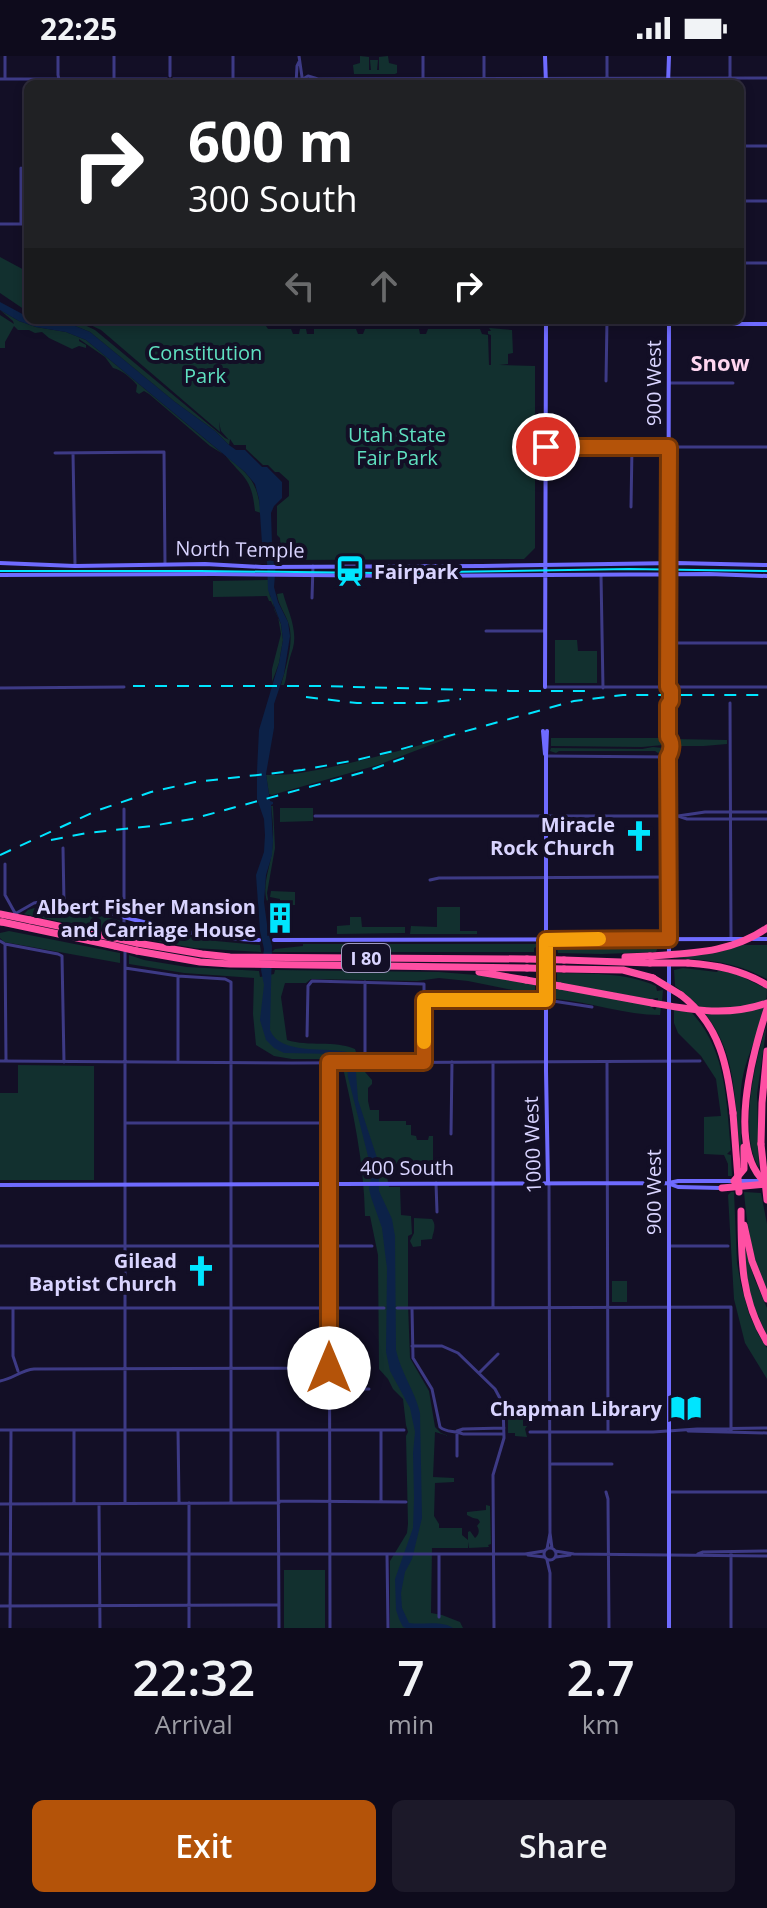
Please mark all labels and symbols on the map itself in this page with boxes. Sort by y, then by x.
park label: Constitution Park [148,339,262,389]
street label: 900 West [640,340,667,426]
district label: Snow [690,347,750,377]
pin [512,413,580,481]
park label: Utah State Fair Park [348,421,446,471]
street label: North Temple [175,534,305,564]
station icon: Fairpark [333,554,367,588]
place label: Fairpark [374,558,459,585]
place label: Miracle Rock Church [490,811,615,861]
church icon: Miracle Rock Church [622,819,656,853]
place label: Albert Fisher Mansion and Carriage House [37,893,256,943]
building icon: Albert Fisher Mansion and Carriage House [263,901,297,935]
road number: I 80 [342,944,390,972]
street label: 1000 West [517,1096,547,1194]
street label: 900 West [640,1149,667,1235]
street label: 400 South [360,1154,454,1181]
place label: Gilead Baptist Church [29,1247,177,1297]
church icon: Gilead Baptist Church [184,1254,218,1288]
position arrow [287,1326,371,1410]
library icon: Chapman Library [669,1391,703,1425]
place label: Chapman Library [490,1395,663,1422]

